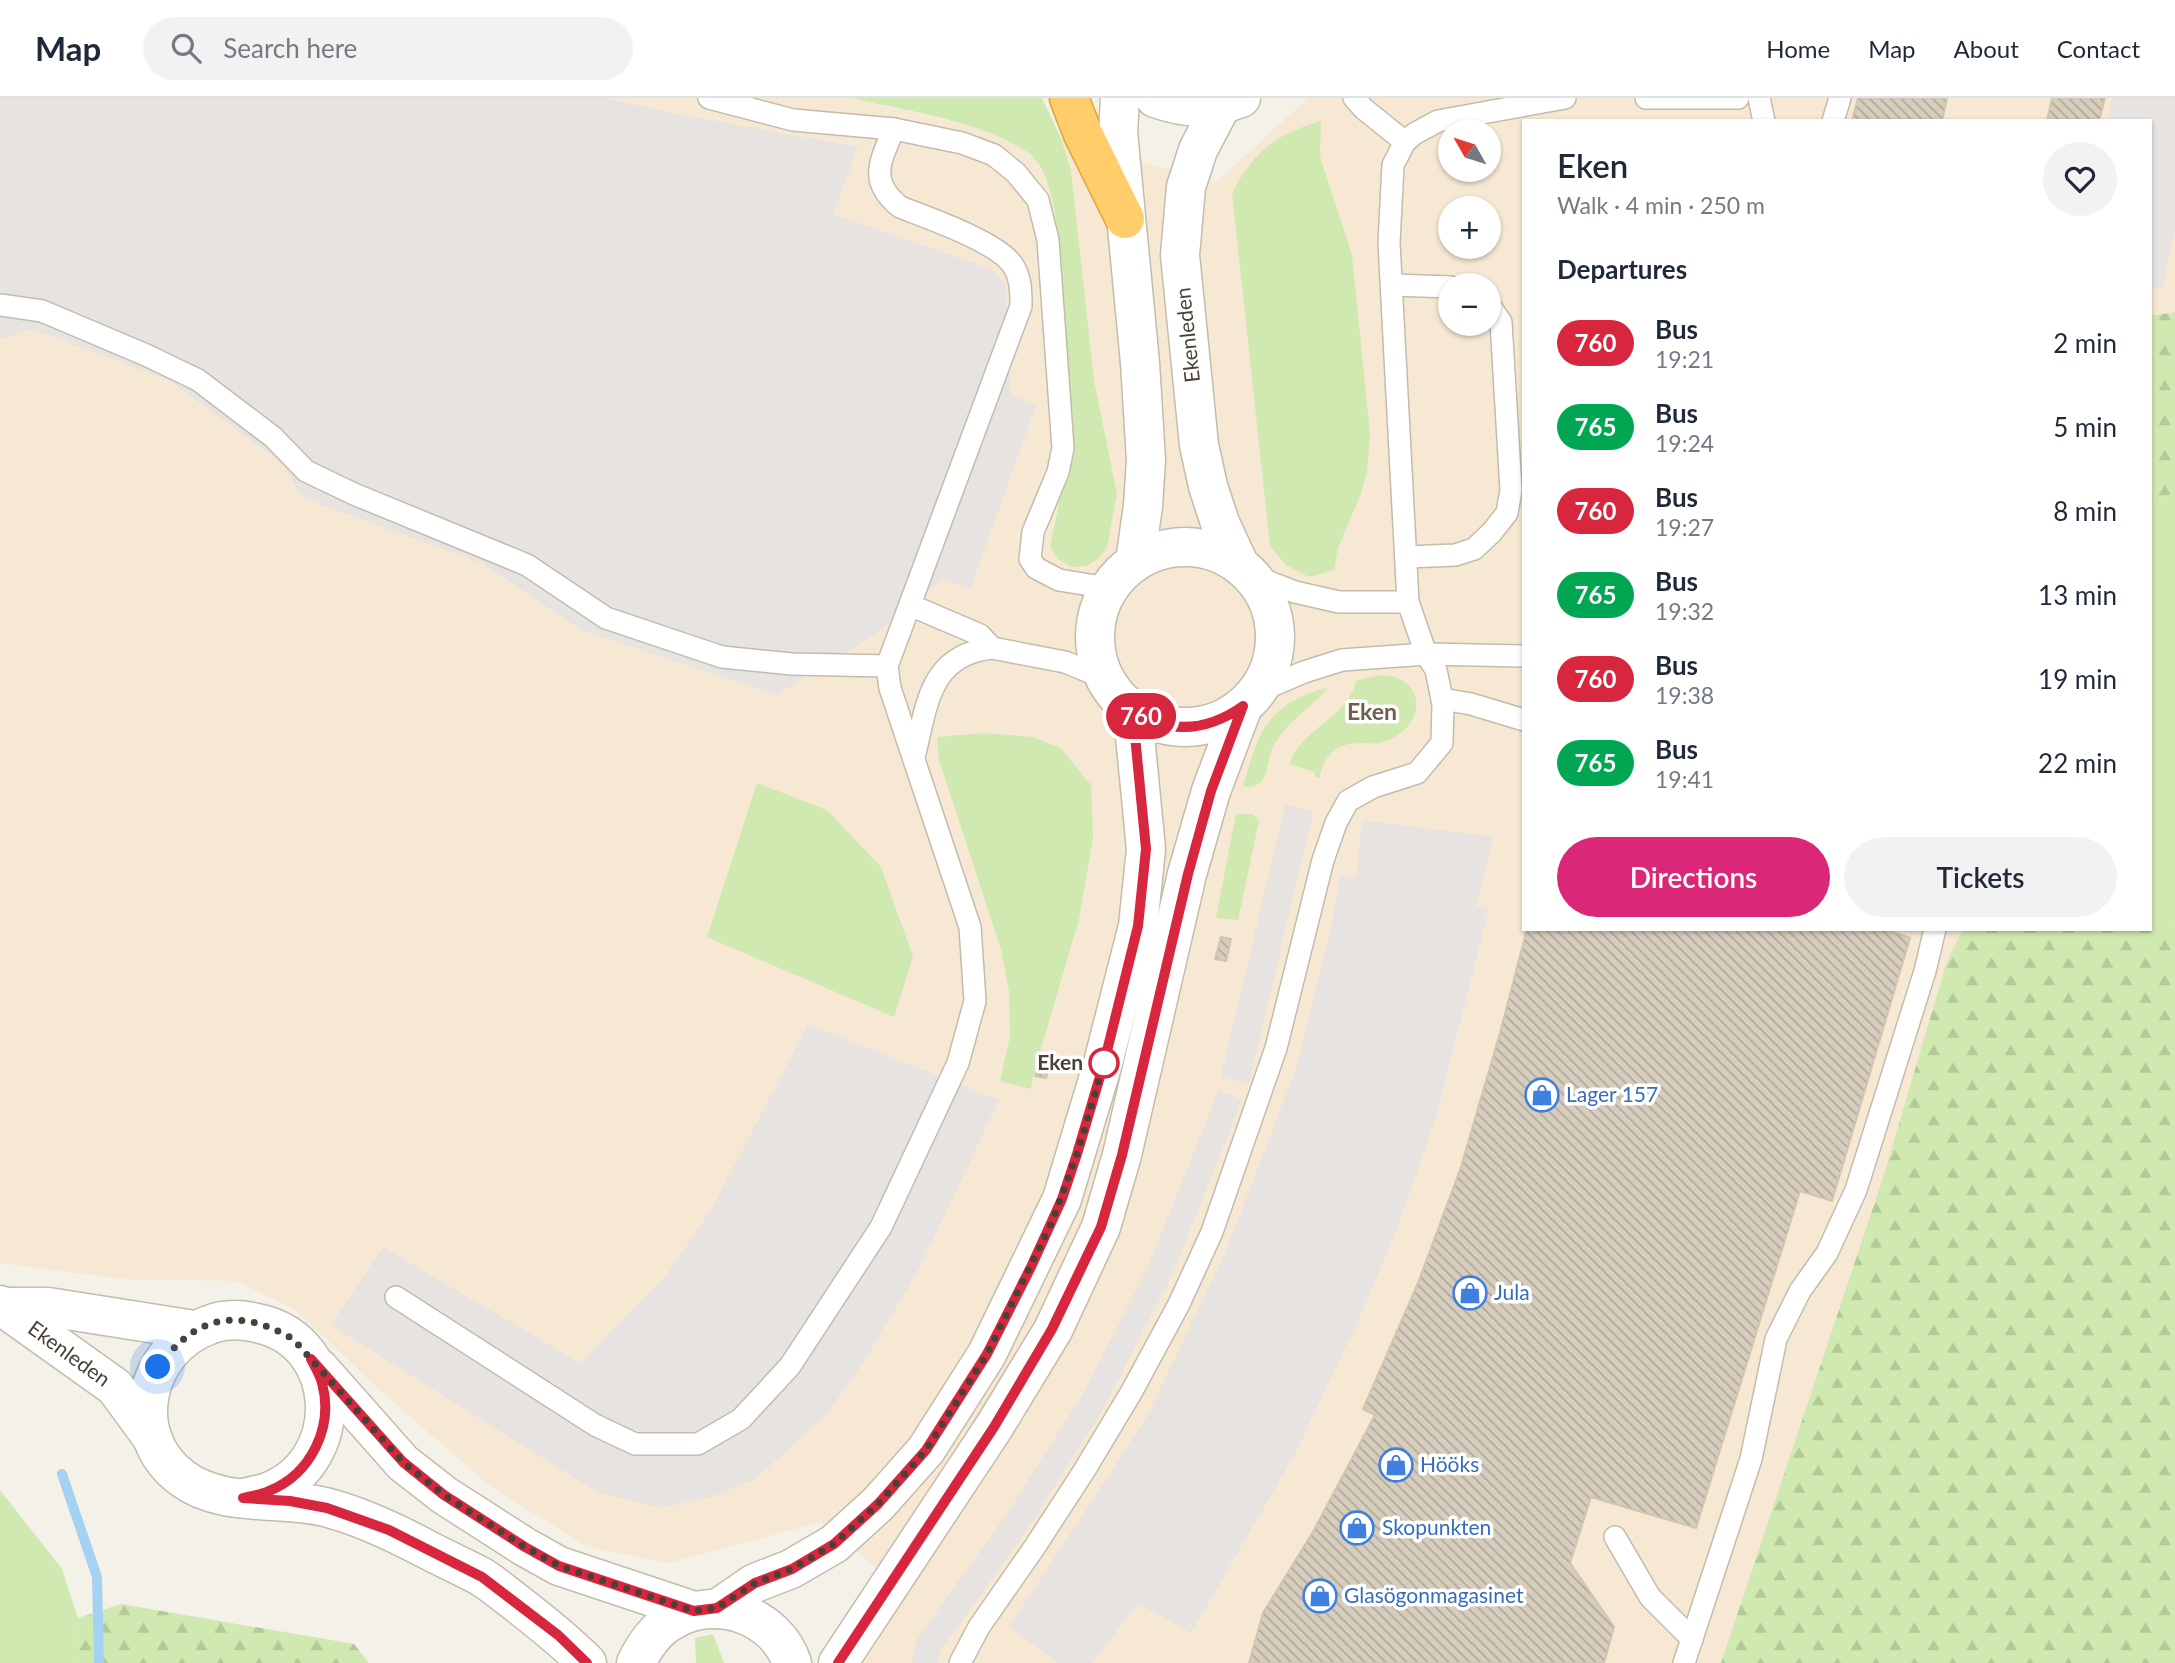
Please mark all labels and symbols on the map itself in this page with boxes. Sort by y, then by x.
north arrow [1438,119,1502,182]
street label: Ekenleden [1169,286,1204,384]
line badge: 760 [1101,693,1181,739]
district label: Eken [1347,697,1397,725]
marker: Eken [1089,1048,1119,1078]
place label: Eken [1037,1049,1083,1074]
shop icon: Lager 157 [1523,1076,1561,1114]
place label: Lager 157 [1566,1081,1658,1106]
shop icon: Jula [1451,1274,1489,1312]
place label: Jula [1494,1279,1530,1304]
street label: Ekenleden [24,1315,116,1391]
your location [140,1349,175,1384]
shop icon: Hööks [1377,1446,1415,1484]
place label: Hööks [1420,1451,1479,1476]
shop icon: Skopunkten [1338,1509,1376,1547]
place label: Skopunkten [1382,1514,1491,1539]
shop icon: Glasögonmagasinet [1301,1577,1339,1615]
place label: Glasögonmagasinet [1344,1582,1524,1607]

